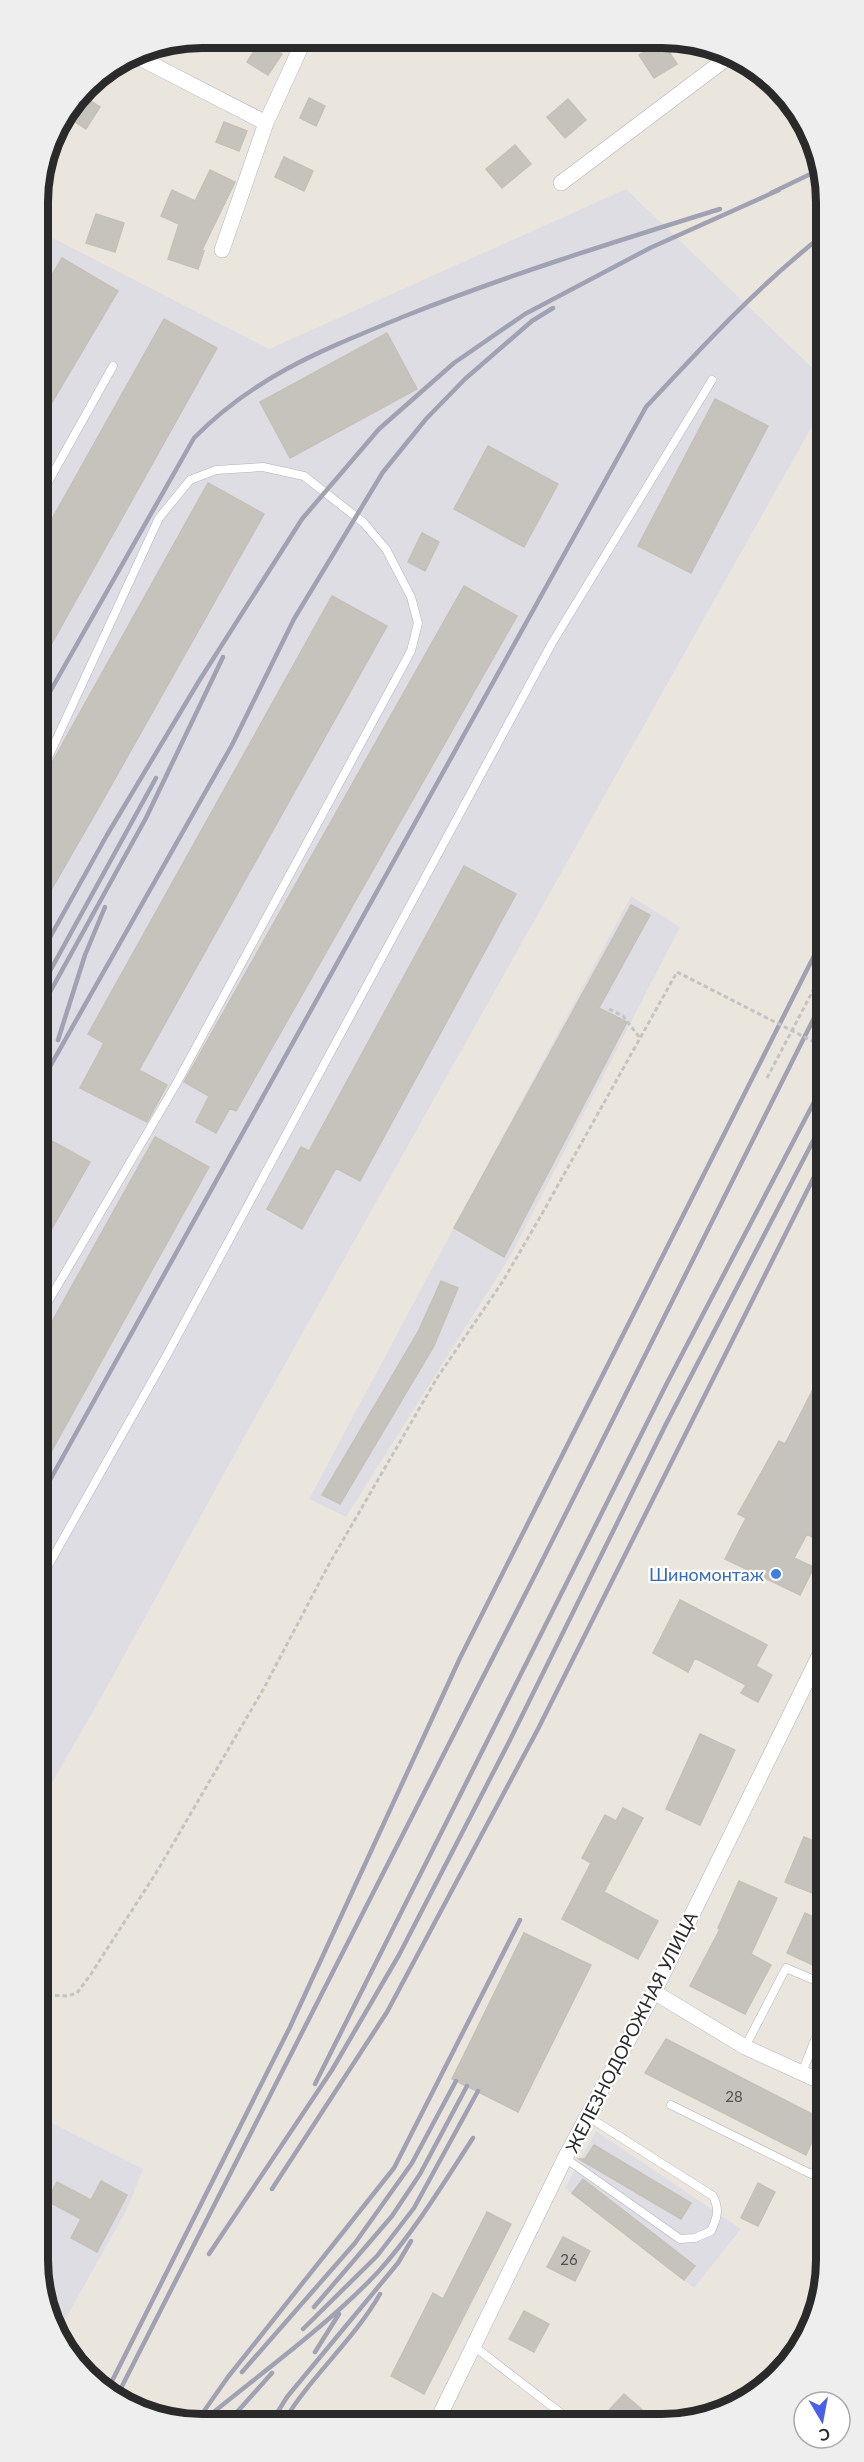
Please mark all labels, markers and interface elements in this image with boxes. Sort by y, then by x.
place label: Шиномонтаж [649,1563,764,1585]
marker: Шиномонтаж [769,1567,783,1581]
street label: ЖЕЛЕЗНОДОРОЖНАЯ УЛИЦА [560,1907,702,2156]
house number: 28 [725,2087,743,2105]
house number: 26 [560,2250,578,2268]
north arrow [792,2390,852,2450]
text: С [817,2425,832,2446]

